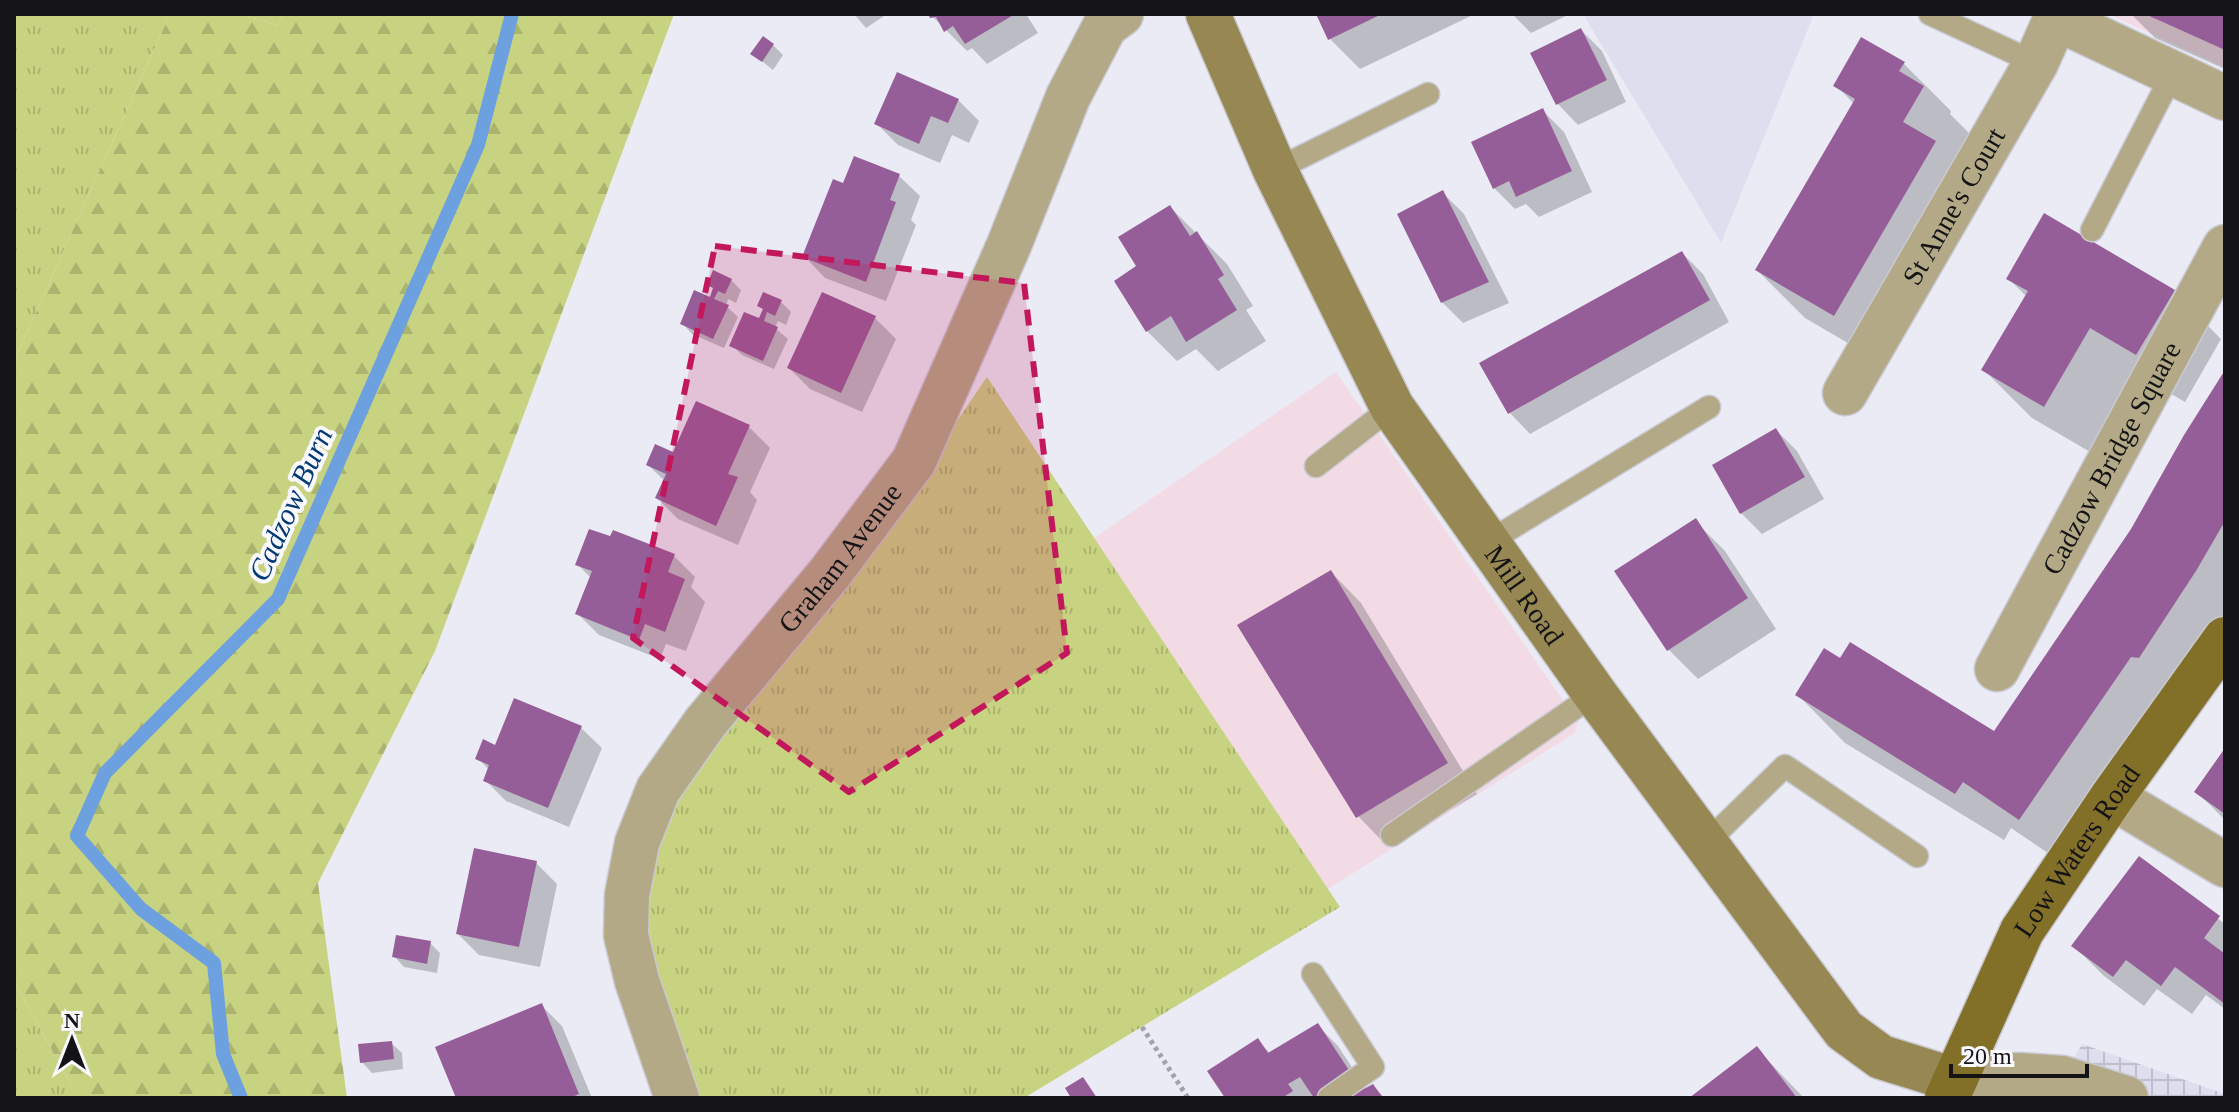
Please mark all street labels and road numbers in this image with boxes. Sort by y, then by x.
street label: St Anne's Court [1896,122,2011,290]
street label: Cadzow Bridge Square [2036,336,2186,580]
street label: Graham Avenue [772,477,907,639]
street label: Mill Road [1479,539,1570,650]
street label: Low Waters Road [2007,759,2146,943]

